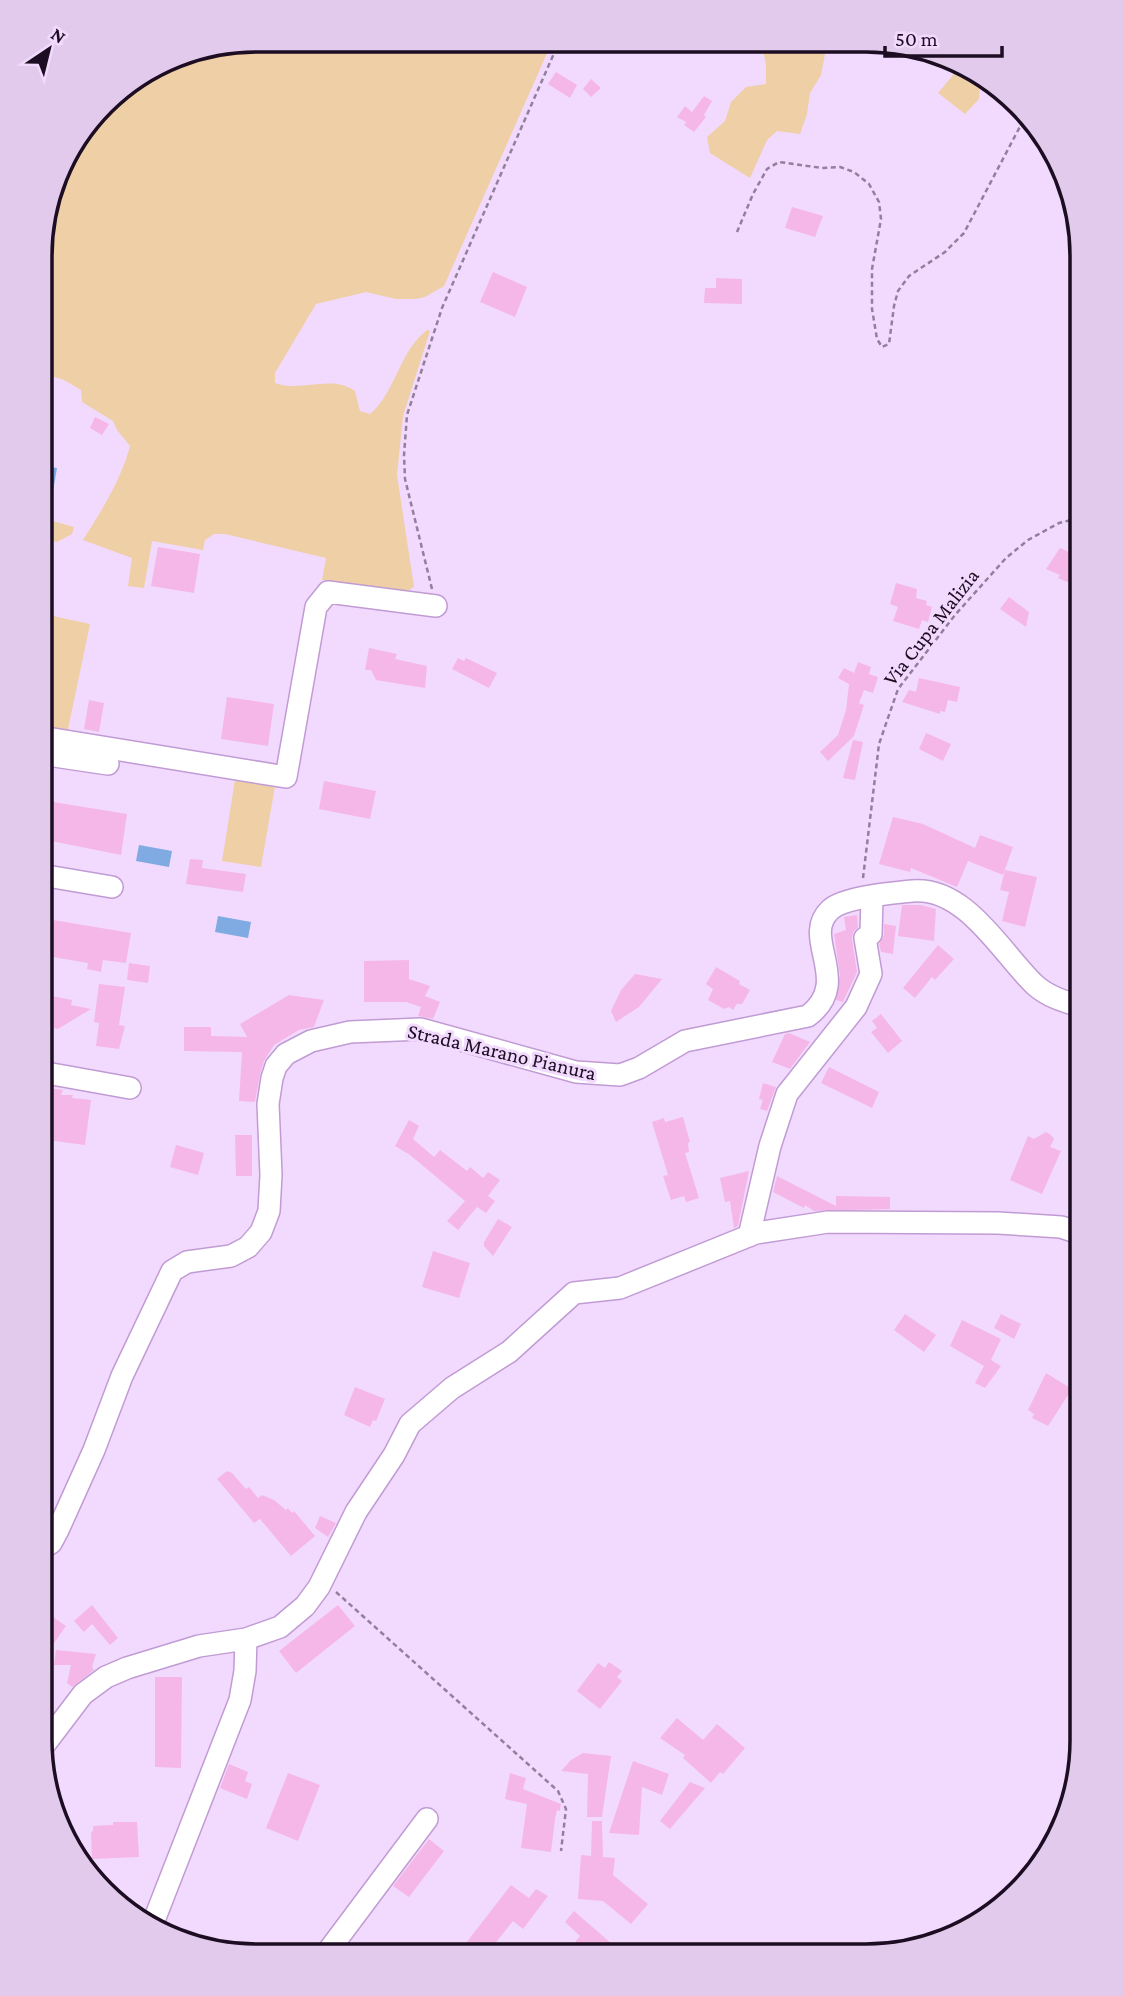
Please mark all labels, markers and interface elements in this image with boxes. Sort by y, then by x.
north arrow [14,14,84,84]
scale bar [885,14,1002,58]
text: N [47,23,70,48]
text: 50 m [895,27,938,51]
street label: Via Cupa Malizia [878,564,984,690]
street label: Strada Marano Pianura [405,1019,599,1085]

